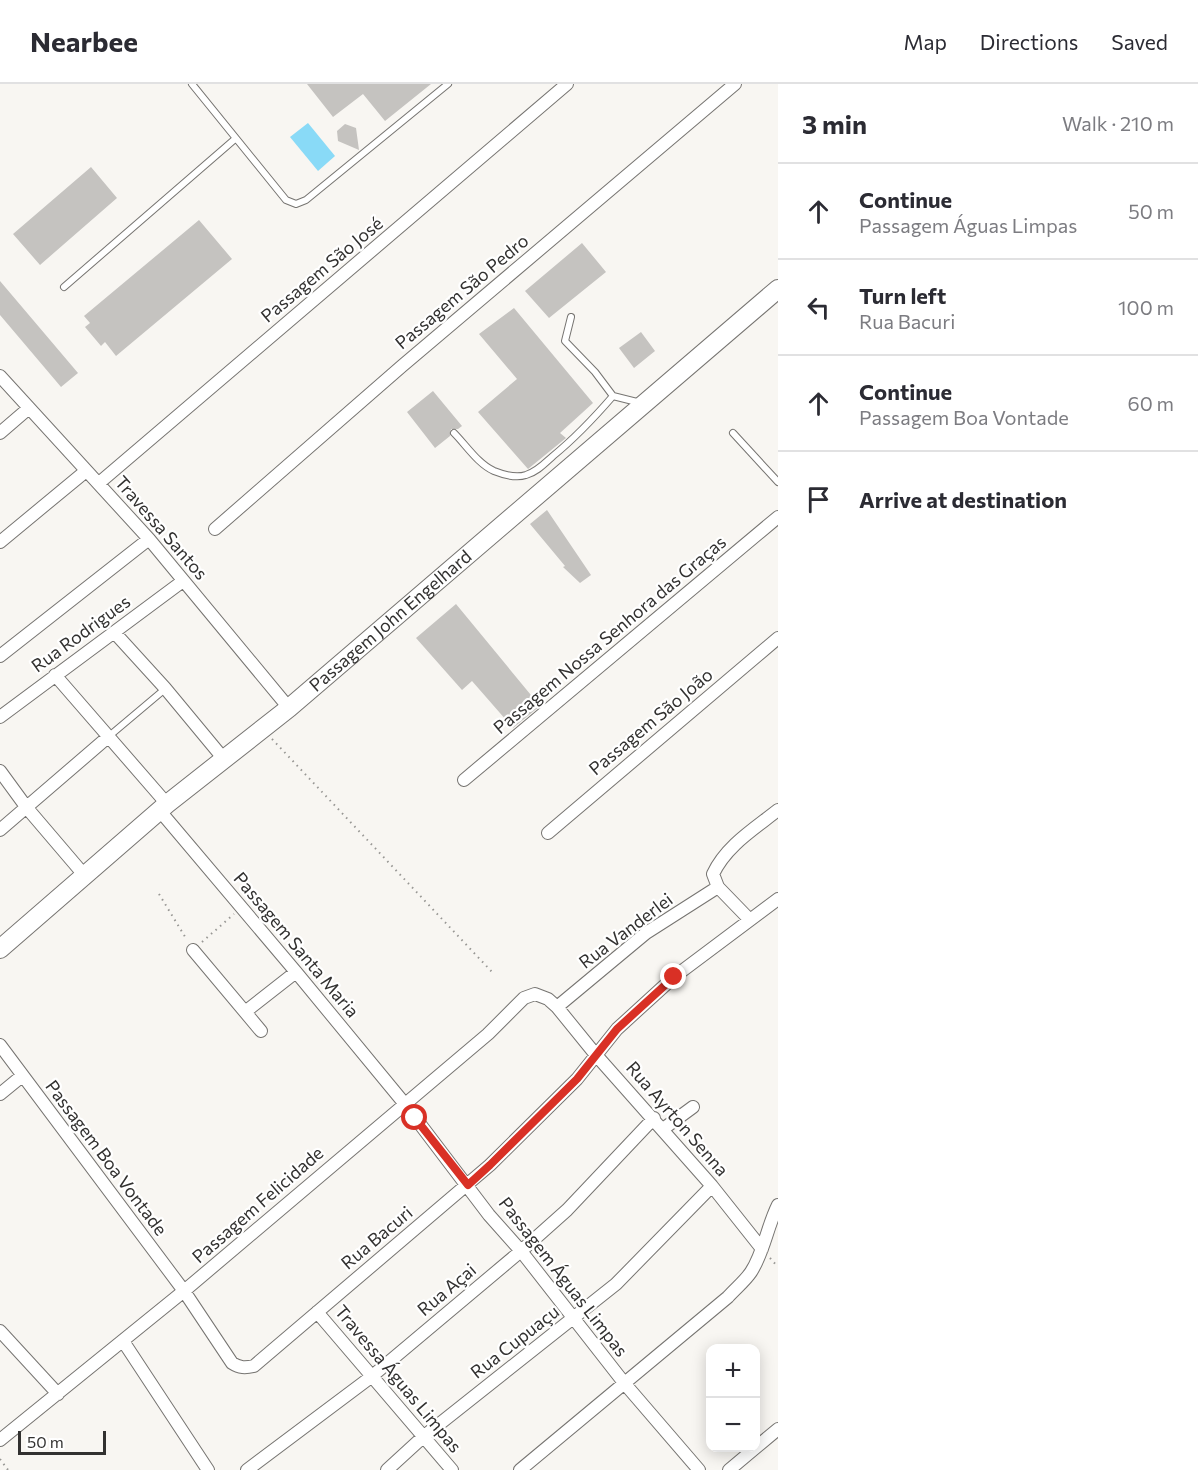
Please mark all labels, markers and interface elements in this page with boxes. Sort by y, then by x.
text: Nearbee [30,24,138,58]
text: Map [904,29,947,54]
text: Directions [980,29,1078,54]
text: Saved [1111,29,1168,54]
text: 3 min [802,108,867,139]
text: Walk · 210 m [1062,111,1174,135]
text: Continue [859,186,952,213]
icon: ahead [802,195,835,228]
text: 50 m [1128,199,1174,223]
street label: Passagem São José [256,212,387,327]
text: Passagem Águas Limpas [859,213,1077,237]
street label: Passagem São Pedro [390,229,533,353]
text: Turn left [859,282,946,309]
icon: left [802,291,835,324]
text: 100 m [1118,295,1174,319]
text: Rua Bacuri [859,309,955,333]
text: Continue [859,378,952,405]
icon: ahead [802,387,835,420]
text: 60 m [1128,391,1174,415]
text: Passagem Boa Vontade [859,405,1069,429]
street label: Travessa Santos [111,471,213,584]
icon: arrive [802,483,835,516]
text: Arrive at destination [859,486,1067,513]
street label: Passagem Nossa Senhora das Graças [489,530,730,738]
street label: Passagem John Engelhard [304,545,475,696]
street label: Rua Rodrigues [27,590,134,676]
street label: Passagem São João [584,663,717,779]
street label: Passagem Santa Maria [230,867,364,1021]
street label: Rua Vanderlei [574,888,677,973]
route end [660,963,686,989]
street label: Rua Ayrton Senna [622,1056,734,1180]
street label: Passagem Boa Vontade [41,1075,172,1239]
route start [401,1104,427,1130]
street label: Passagem Felicidade [187,1141,327,1267]
street label: Passagem Águas Limpas [495,1192,633,1361]
street label: Rua Bacuri [336,1201,417,1274]
street label: Rua Açai [413,1258,480,1320]
street label: Travessa Águas Limpas [331,1300,467,1457]
street label: Rua Cupuaçu [466,1300,563,1383]
map controls [706,1344,760,1452]
button: + [706,1344,760,1398]
button: − [706,1398,760,1452]
scale bar [18,1428,106,1456]
text: 50 m [27,1432,64,1451]

